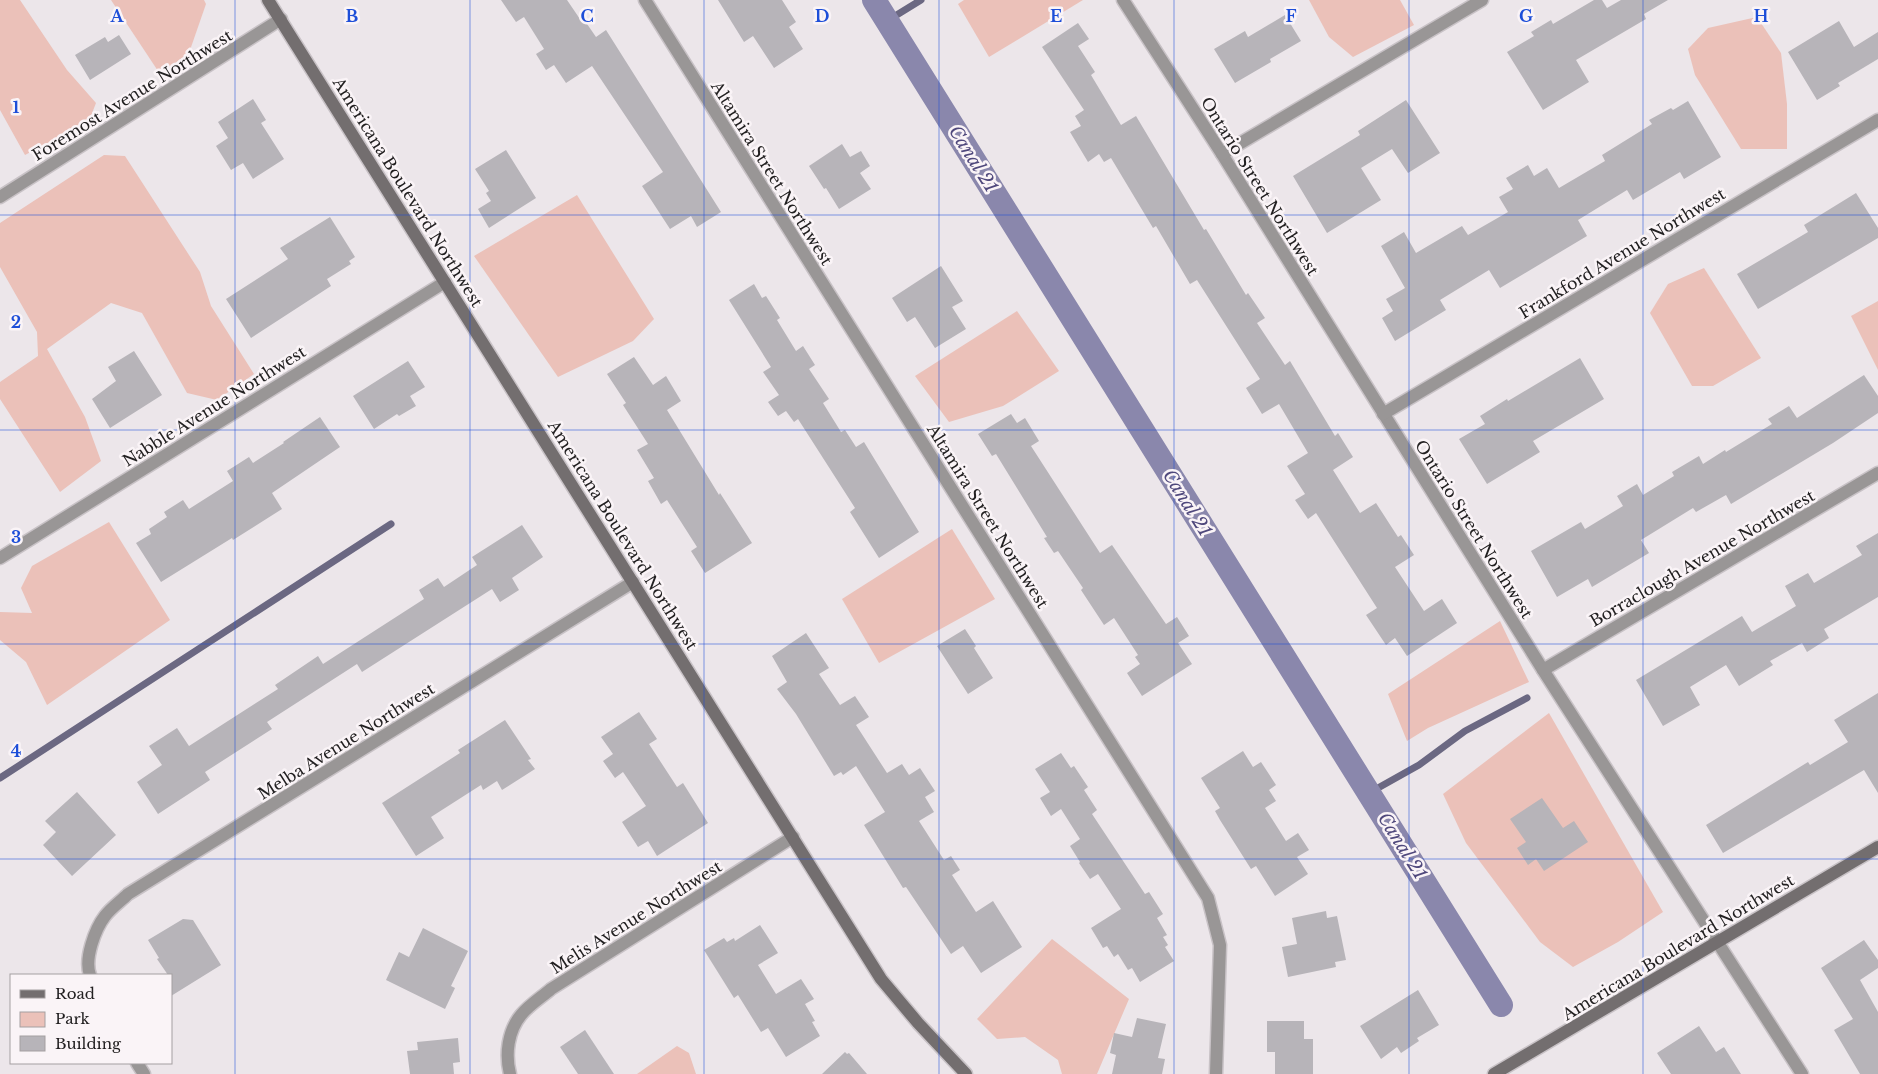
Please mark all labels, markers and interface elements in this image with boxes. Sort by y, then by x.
text: A [110,6,125,26]
text: B [346,6,359,26]
text: C [580,6,594,26]
text: D [815,6,829,26]
text: E [1050,6,1062,26]
text: F [1285,6,1297,26]
text: G [1519,6,1533,26]
text: H [1753,6,1769,26]
street label: Foremost Avenue Northwest [28,25,236,165]
street label: Americana Boulevard Northwest [328,73,487,311]
street label: Altamira Street Northwest [706,76,837,269]
street label: Ontario Street Northwest [1197,93,1323,279]
text: 1 [13,97,20,117]
water label: Canal 21 [944,122,1002,196]
street label: Frankford Avenue Northwest [1515,183,1729,323]
text: 2 [11,312,21,332]
street label: Nabble Avenue Northwest [119,341,309,471]
street label: Americana Boulevard Northwest [543,416,702,654]
street label: Altamira Street Northwest [922,419,1053,612]
street label: Ontario Street Northwest [1411,436,1537,622]
water label: Canal 21 [1158,466,1216,540]
street label: Borraclough Avenue Northwest [1586,485,1818,631]
text: 3 [11,527,21,547]
street label: Melba Avenue Northwest [254,678,438,804]
text: 4 [11,741,21,761]
water label: Canal 21 [1373,809,1431,883]
street label: Melis Avenue Northwest [547,856,725,978]
street label: Americana Boulevard Northwest [1558,870,1798,1025]
legend [10,974,172,1064]
text: Road [55,984,95,1003]
text: Park [55,1009,91,1028]
text: Building [55,1034,122,1053]

